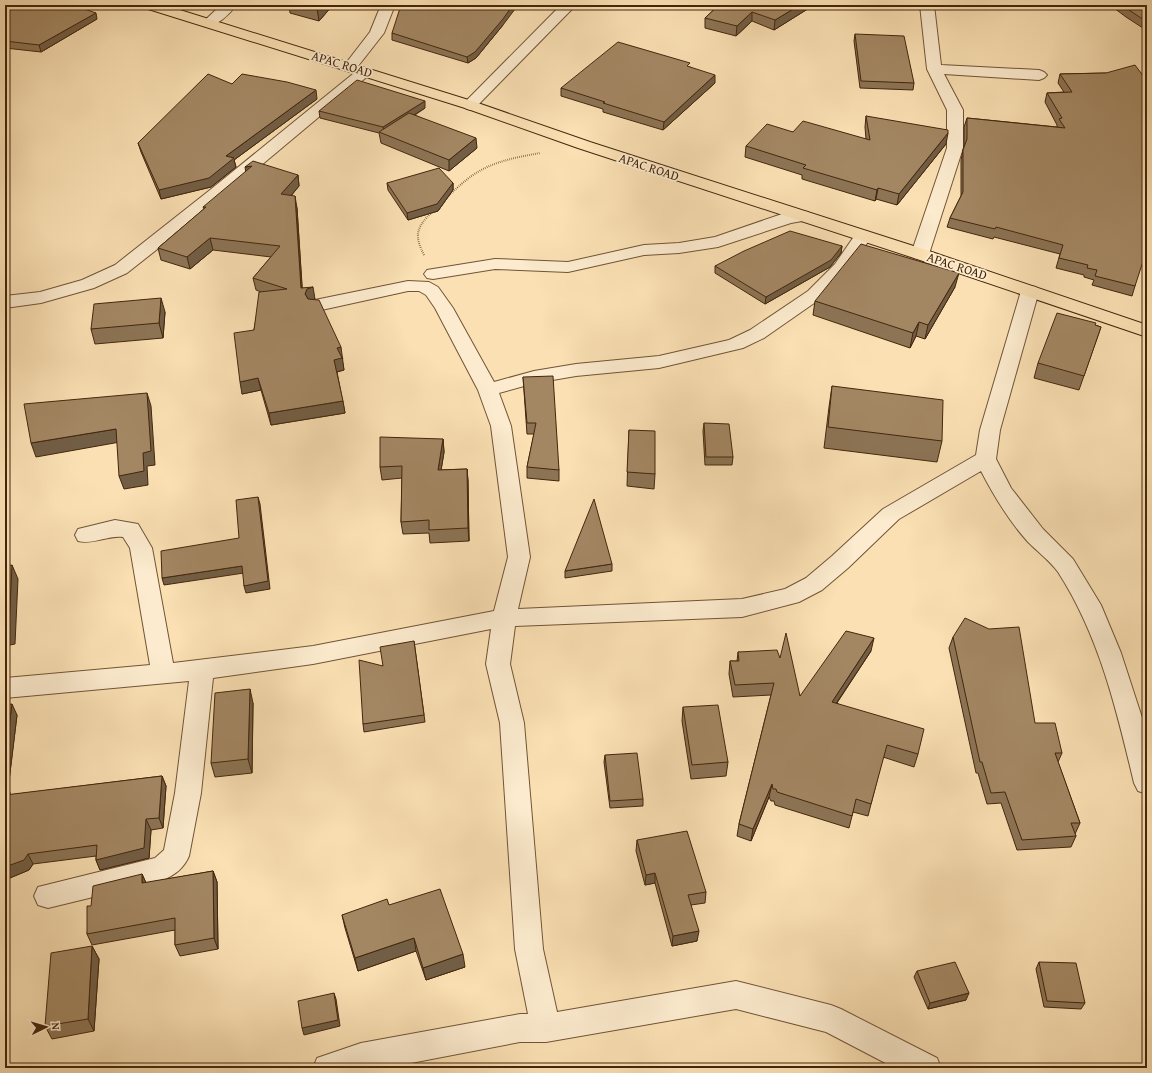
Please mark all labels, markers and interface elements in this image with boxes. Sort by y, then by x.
street label: APAC ROAD [309,46,375,82]
street label: APAC ROAD [616,148,682,186]
street label: APAC ROAD [924,247,990,285]
north arrow [26,1007,66,1047]
text: N [48,1022,64,1031]

